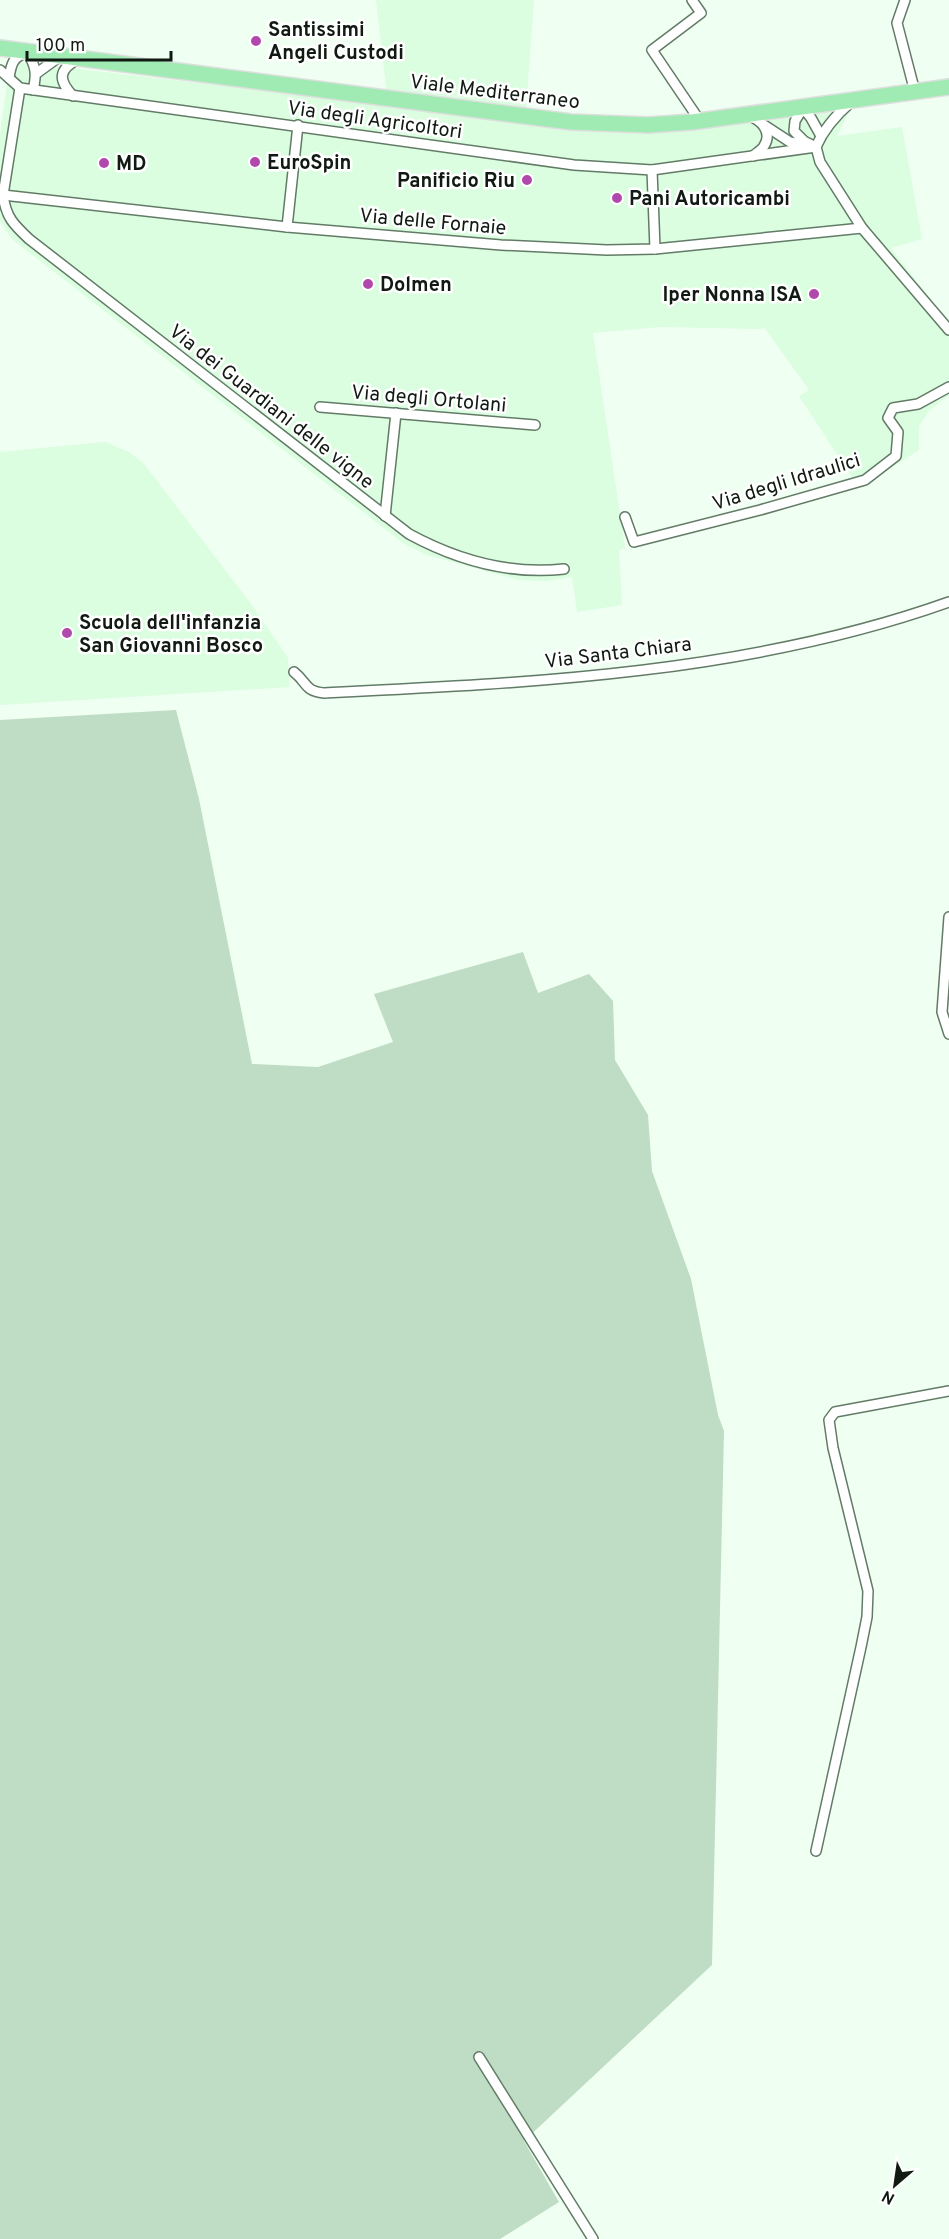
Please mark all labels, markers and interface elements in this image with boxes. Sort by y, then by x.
place label: Santissimi Angeli Custodi [268,18,404,67]
scale bar [27,24,171,62]
marker: Santissimi Angeli Custodi [249,34,263,48]
text: 100 m [36,35,85,58]
street label: Viale Mediterraneo [408,70,581,116]
street label: Via degli Agricoltori [286,96,464,146]
place label: EuroSpin [267,151,351,177]
place label: MD [116,152,146,178]
marker: EuroSpin [248,155,262,169]
marker: MD [97,156,111,170]
place label: Panificio Riu [397,169,515,195]
marker: Panificio Riu [520,173,534,187]
place label: Pani Autoricambi [629,187,790,213]
marker: Pani Autoricambi [610,191,624,205]
street label: Via delle Fornaie [358,204,507,242]
place label: Dolmen [380,273,452,299]
marker: Dolmen [361,277,375,291]
place label: Iper Nonna ISA [662,283,802,309]
marker: Iper Nonna ISA [807,287,821,301]
street label: Via dei Guardiani delle vigne [163,319,379,496]
street label: Via degli Ortolani [350,380,507,420]
street label: Via degli Idraulici [709,448,864,518]
place label: Scuola dell'infanzia San Giovanni Bosco [79,611,263,660]
marker: Scuola dell'infanzia San Giovanni Bosco [60,626,74,640]
street label: Via Santa Chiara [543,632,693,676]
north arrow [865,2155,925,2215]
text: N [879,2185,899,2208]

